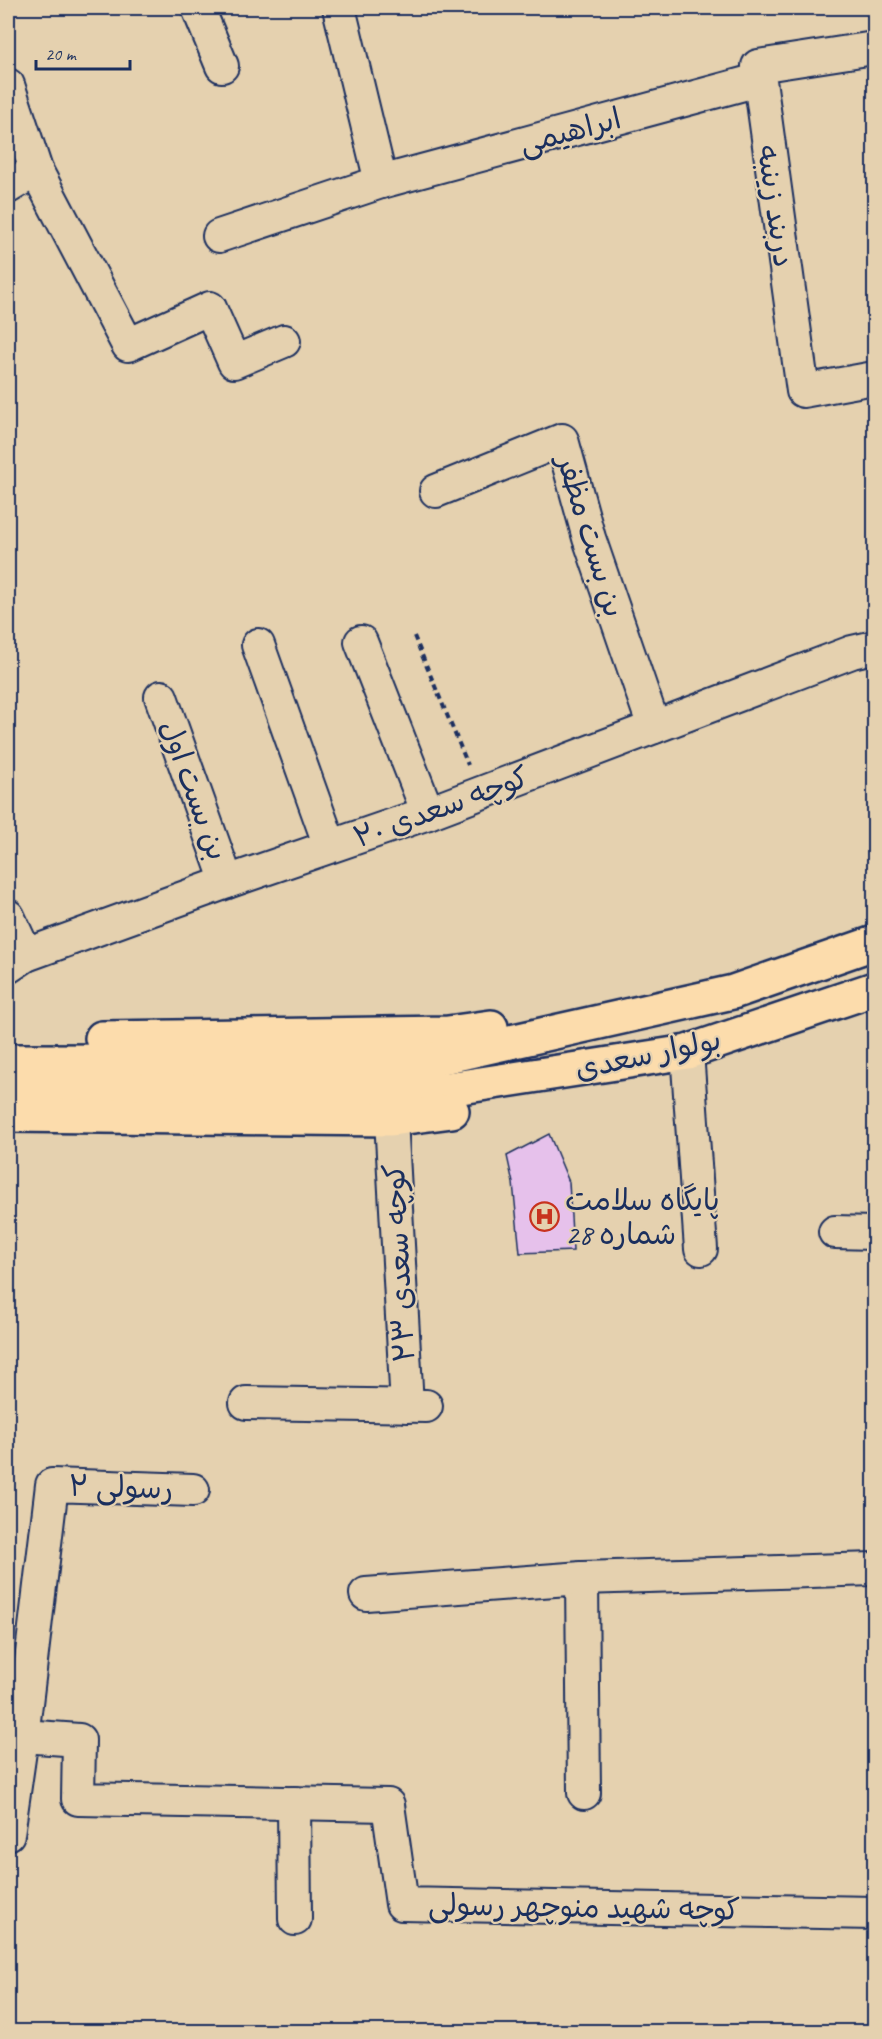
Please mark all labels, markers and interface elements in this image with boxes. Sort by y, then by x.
scale bar [36,33,130,71]
text: 20 m [45,43,78,65]
street label: ابراهیمی [515,99,625,163]
street label: دربند زینبه [749,142,803,270]
street label: بن بست مظفر [547,448,634,622]
street label: بن بست اول [151,715,237,865]
street label: کوچه سعدی ۲۰ [348,758,534,856]
street label: بولوار سعدی [572,1020,725,1089]
street label: کوچه سعدی ۲۳ [375,1163,423,1363]
place label: پایگاه سلامت شماره 28 [565,1181,720,1253]
hospital icon: پایگاه سلامت شماره 28 [528,1201,560,1233]
street label: رسولی ۲ [68,1466,174,1508]
street label: کوچه شهید منوچهر رسولی [428,1885,740,1930]

